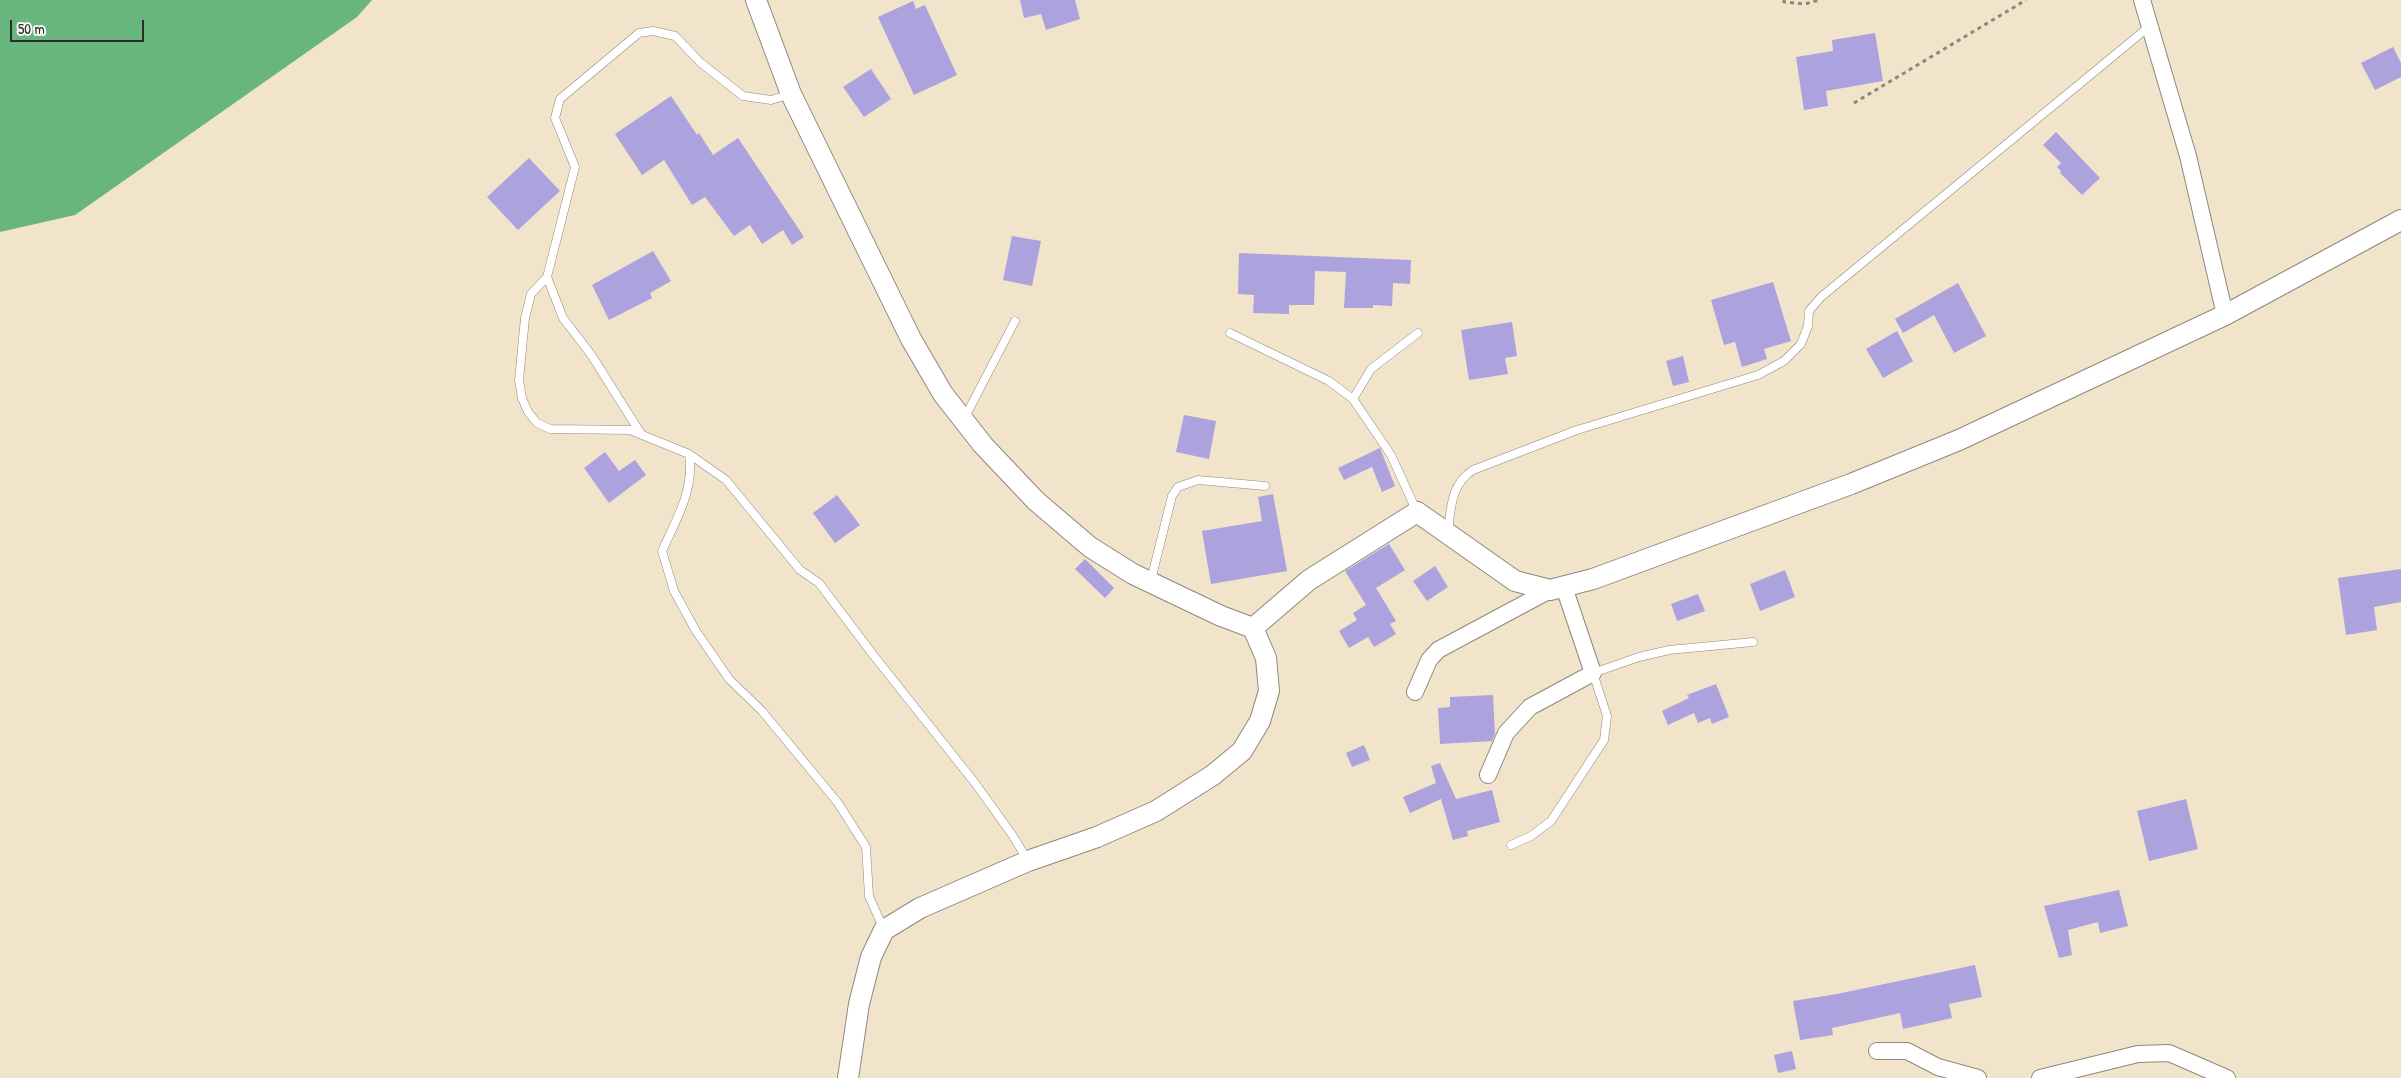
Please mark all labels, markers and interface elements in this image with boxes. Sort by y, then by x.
scale bar [12,10,146,42]
text: 50 m [18,18,45,39]

